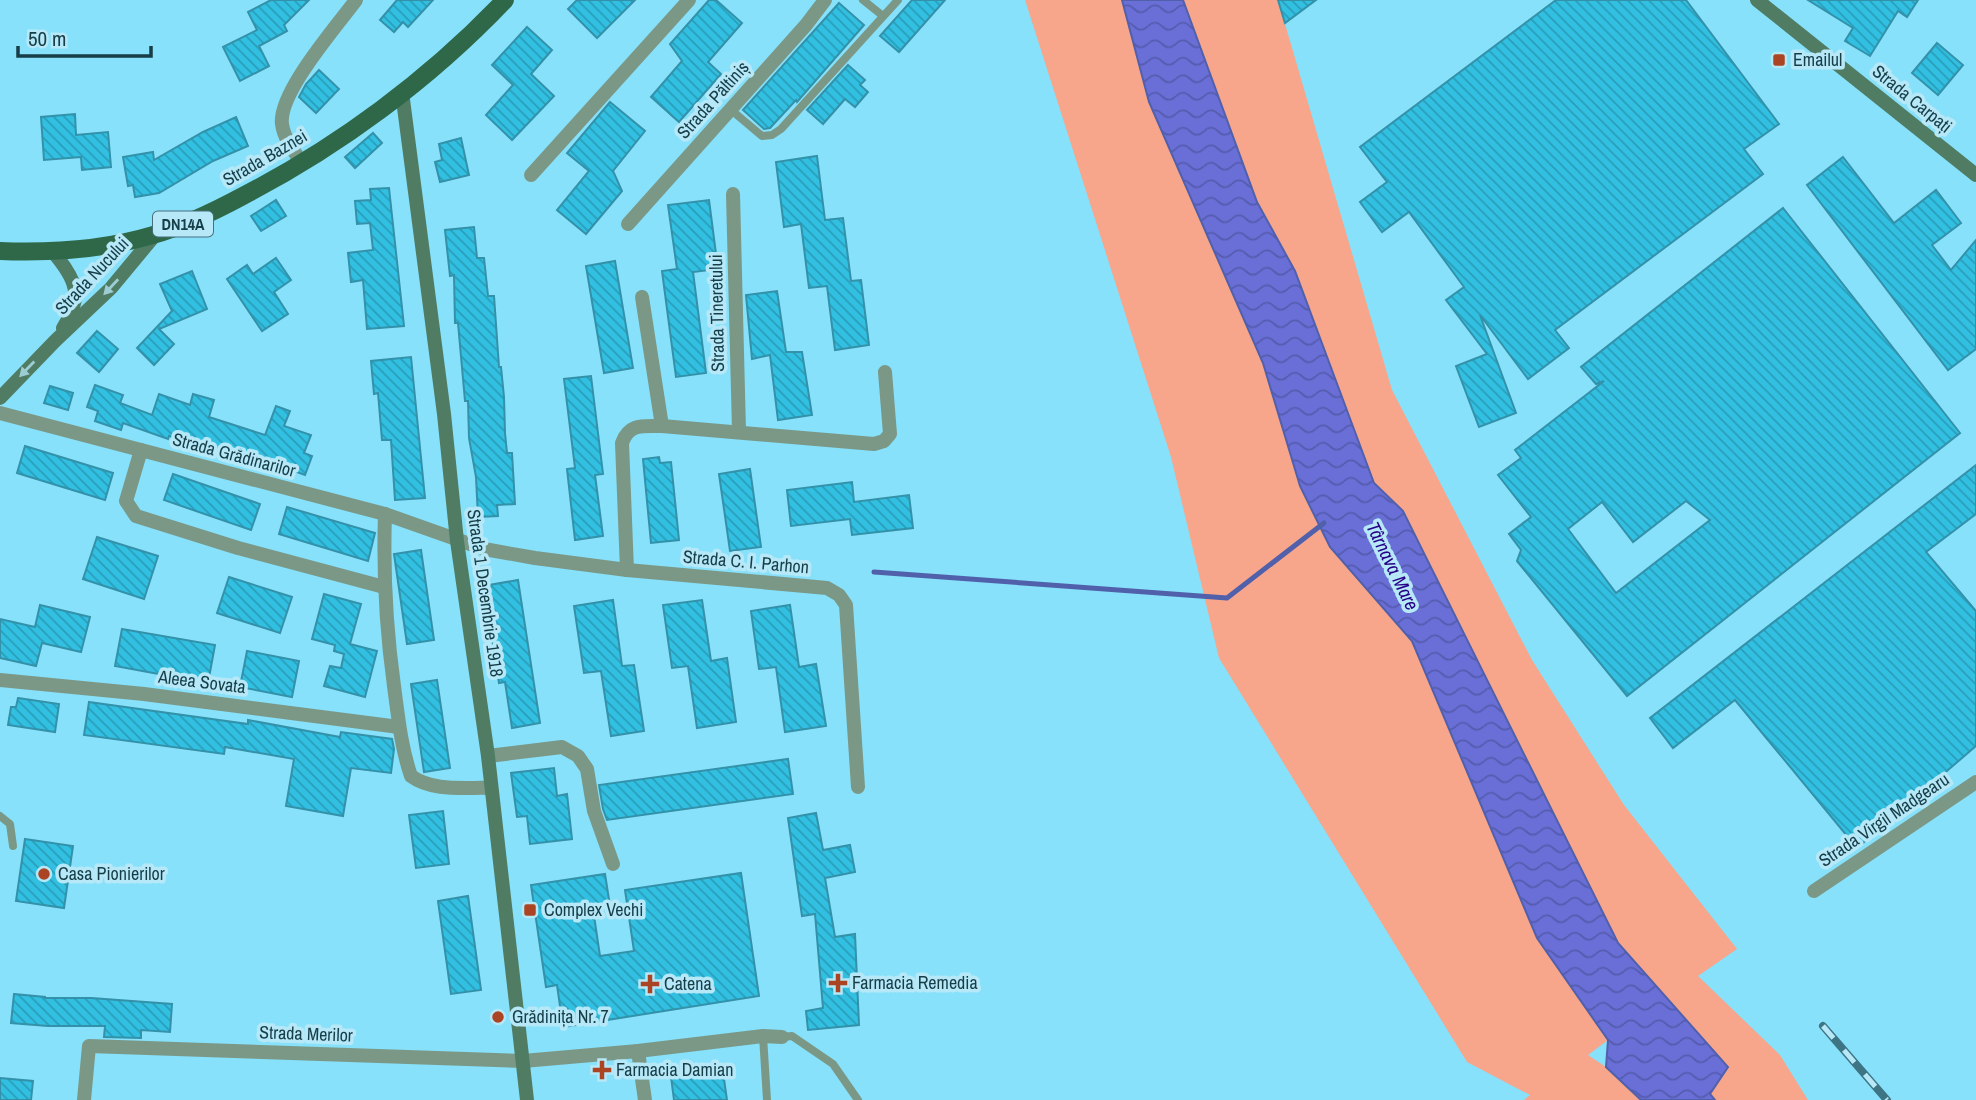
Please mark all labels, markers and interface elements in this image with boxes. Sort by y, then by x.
scale bar [18,14,150,58]
text: 50 m [28,24,66,53]
place label: Emailul [1793,47,1842,72]
marker: Emailul [1771,52,1787,68]
street label: Strada Păltiniș [671,55,754,144]
street label: Strada Carpați [1867,59,1957,139]
street label: Strada Baznei [218,123,312,192]
road number: DN14A [153,212,213,236]
street label: Strada Nucului [49,231,134,320]
street label: Strada Tineretului [703,254,730,372]
one-way arrow [103,278,119,296]
one-way arrow [19,360,35,377]
street label: Strada Grădinarilor [170,426,298,483]
street label: Strada 1 Decembrie 1918 [461,507,510,678]
water label: Târnava Mare [1360,517,1426,615]
street label: Strada C. I. Parhon [682,544,810,579]
street label: Aleea Sovata [156,664,247,699]
street label: Strada Virgil Madgearu [1814,767,1954,873]
place label: Casa Pionierilor [58,861,165,886]
marker: Casa Pionierilor [36,866,52,882]
place label: Complex Vechi [544,897,643,922]
marker: Complex Vechi [522,902,538,918]
place label: Farmacia Remedia [852,970,978,995]
place label: Catena [664,971,712,996]
marker: Farmacia Remedia [830,975,846,991]
marker: Catena [642,976,658,992]
place label: Grădinița Nr. 7 [512,1004,609,1029]
marker: Grădinița Nr. 7 [490,1009,506,1025]
street label: Strada Merilor [259,1019,353,1048]
place label: Farmacia Damian [616,1057,733,1082]
marker: Farmacia Damian [594,1062,610,1078]

